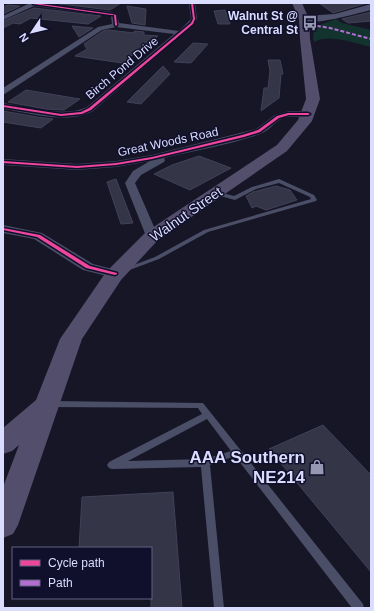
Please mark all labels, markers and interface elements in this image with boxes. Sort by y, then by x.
place label: Walnut St @ Central St [228,9,298,37]
north arrow [12,12,52,52]
bus stop icon: Walnut St @ Central St [301,14,319,32]
text: N [17,31,31,44]
street label: Birch Pond Drive [83,33,161,102]
street label: Great Woods Road [116,124,220,160]
street label: Walnut Street [147,183,225,245]
place label: AAA Southern NE214 [189,448,306,487]
shop icon: AAA Southern NE214 [308,458,326,476]
legend [12,547,152,599]
text: Cycle path [48,556,105,570]
text: Path [48,576,73,590]

